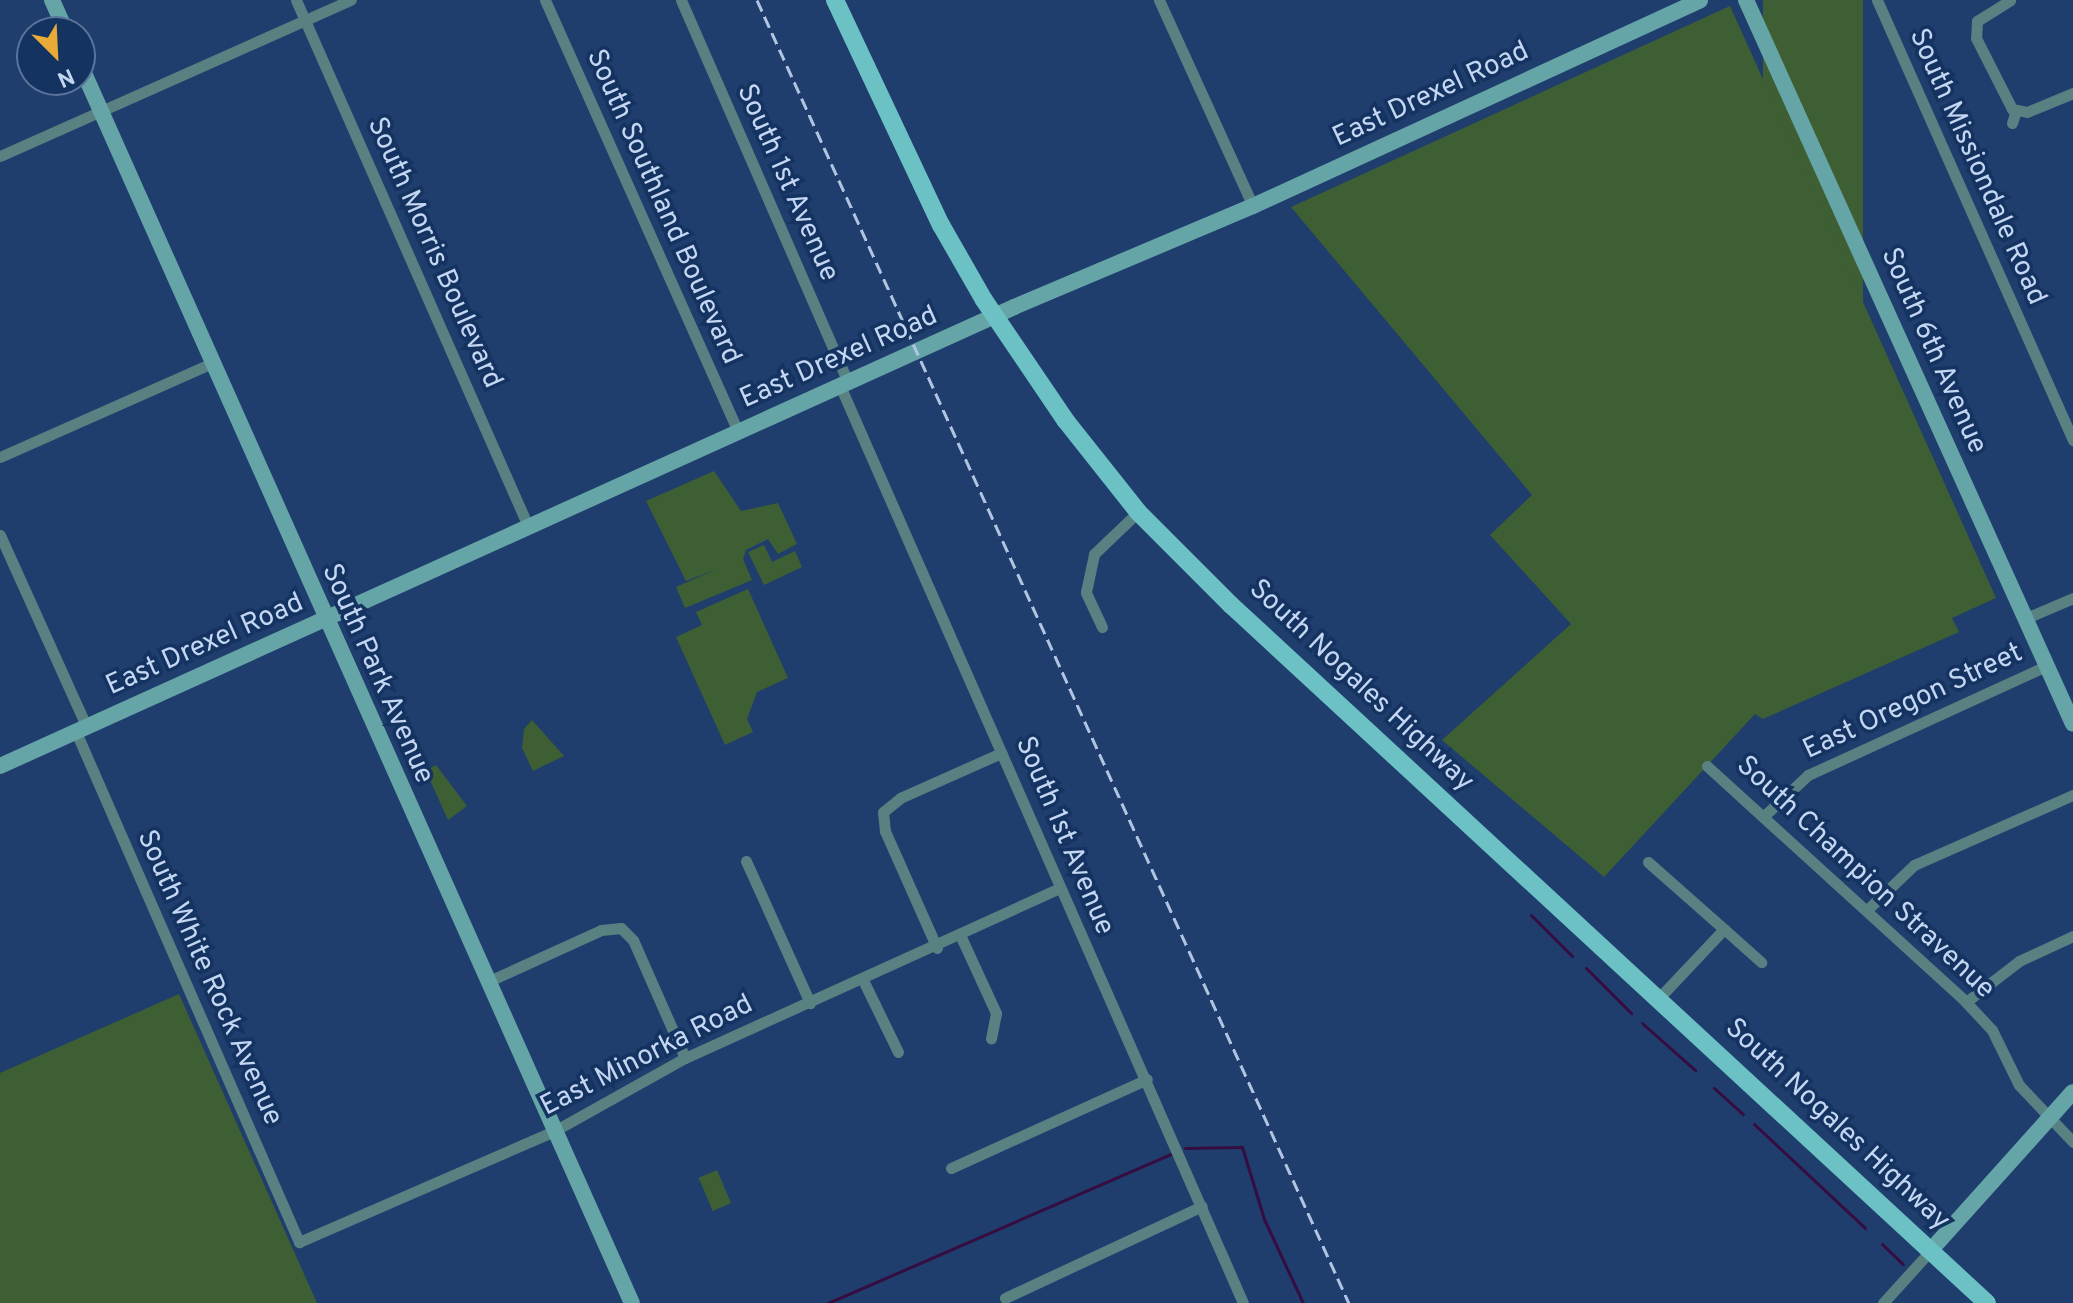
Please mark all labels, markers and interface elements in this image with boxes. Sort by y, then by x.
north arrow [16,16,96,96]
street label: South Missiondale Road [1901,24,2053,310]
street label: East Drexel Road [1328,35,1534,155]
street label: South Southland Boulevard [578,44,748,370]
text: N [52,61,78,92]
street label: South 1st Avenue [728,79,846,287]
street label: South Morris Boulevard [359,112,509,394]
street label: South 6th Avenue [1872,242,1994,460]
street label: East Drexel Road [735,299,943,417]
street label: South Park Avenue [313,558,441,790]
street label: South Nogales Highway [1241,573,1481,799]
street label: East Drexel Road [101,586,309,704]
street label: East Oregon Street [1798,636,2028,768]
street label: South 1st Avenue [1007,731,1121,941]
street label: South Champion Stravenue [1729,749,2001,1007]
street label: South White Rock Avenue [128,824,290,1132]
street label: East Minorka Road [535,988,759,1124]
street label: South Nogales Highway [1717,1012,1957,1238]

